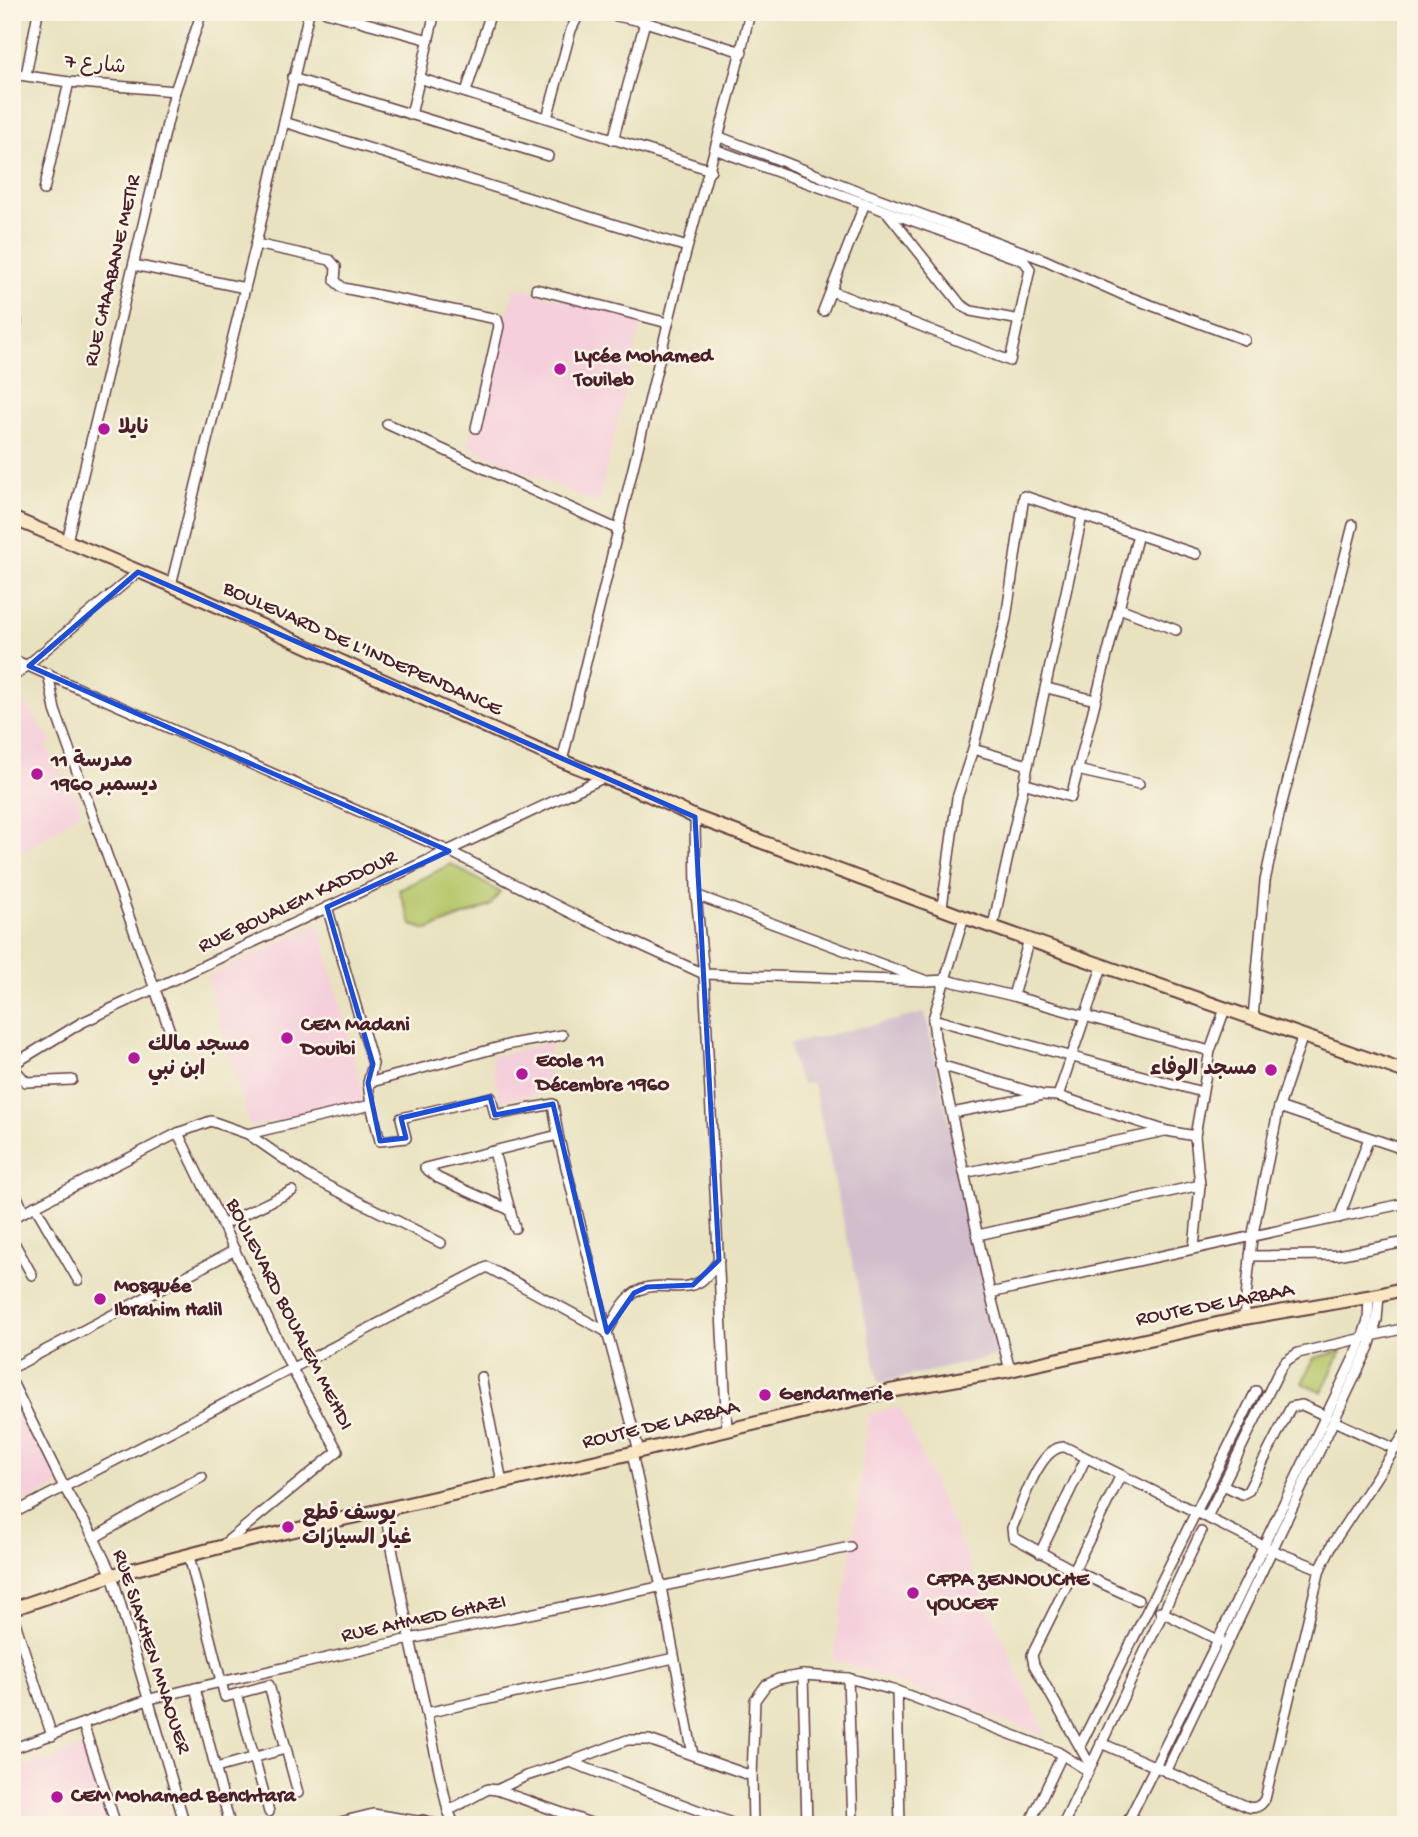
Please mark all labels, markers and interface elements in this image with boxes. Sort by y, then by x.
street label: شارع 7 [62,50,127,82]
street label: RUE CHAABANE METIR [80,172,148,369]
place label: Lycée Mohamed Touileb [572,345,715,394]
marker: Lycée Mohamed Touileb [552,361,568,377]
place label: نايلا [118,417,149,442]
marker: نايلا [96,421,112,437]
street label: BOULEVARD DE L'INDEPENDANCE [218,577,506,723]
place label: مدرسة 11 ديسمبر 1960 [50,749,158,799]
marker: مدرسة 11 ديسمبر 1960 [29,766,45,782]
street label: RUE BOUALEM KADDOUR [195,846,402,960]
place label: CEM Madani Douibi [299,1014,410,1063]
marker: CEM Madani Douibi [279,1030,295,1046]
place label: مسجد مالك ابن نبي [148,1034,250,1086]
marker: مسجد مالك ابن نبي [126,1050,142,1066]
place label: Ecole 11 Décembre 1960 [534,1050,669,1099]
place label: مسجد الوفاء [1150,1055,1257,1083]
marker: مسجد الوفاء [1263,1062,1279,1078]
marker: Ecole 11 Décembre 1960 [514,1066,530,1082]
street label: BOULEVARD BOUALEM MEHDI [218,1194,357,1435]
place label: Mosquée Ibrahim Halil [114,1275,223,1324]
street label: ROUTE DE LARBAA [1134,1278,1298,1334]
marker: Mosquée Ibrahim Halil [92,1291,108,1307]
place label: Gendarmerie [779,1383,894,1408]
marker: Gendarmerie [757,1387,773,1403]
street label: ROUTE DE LARBAA [580,1395,743,1456]
place label: يوسف قطع غيار السيارات [302,1501,411,1552]
marker: يوسف قطع غيار السيارات [280,1519,296,1535]
street label: RUE SIAKHEN MNAOUER [105,1547,195,1758]
place label: CFPA zENNOUCHE yOUCEF [926,1569,1091,1618]
marker: CFPA zENNOUCHE yOUCEF [905,1585,921,1601]
street label: RUE AHMED GHAZI [339,1590,509,1650]
place label: CEM Mohamed Benchtara [70,1785,297,1810]
marker: CEM Mohamed Benchtara [49,1789,65,1805]

